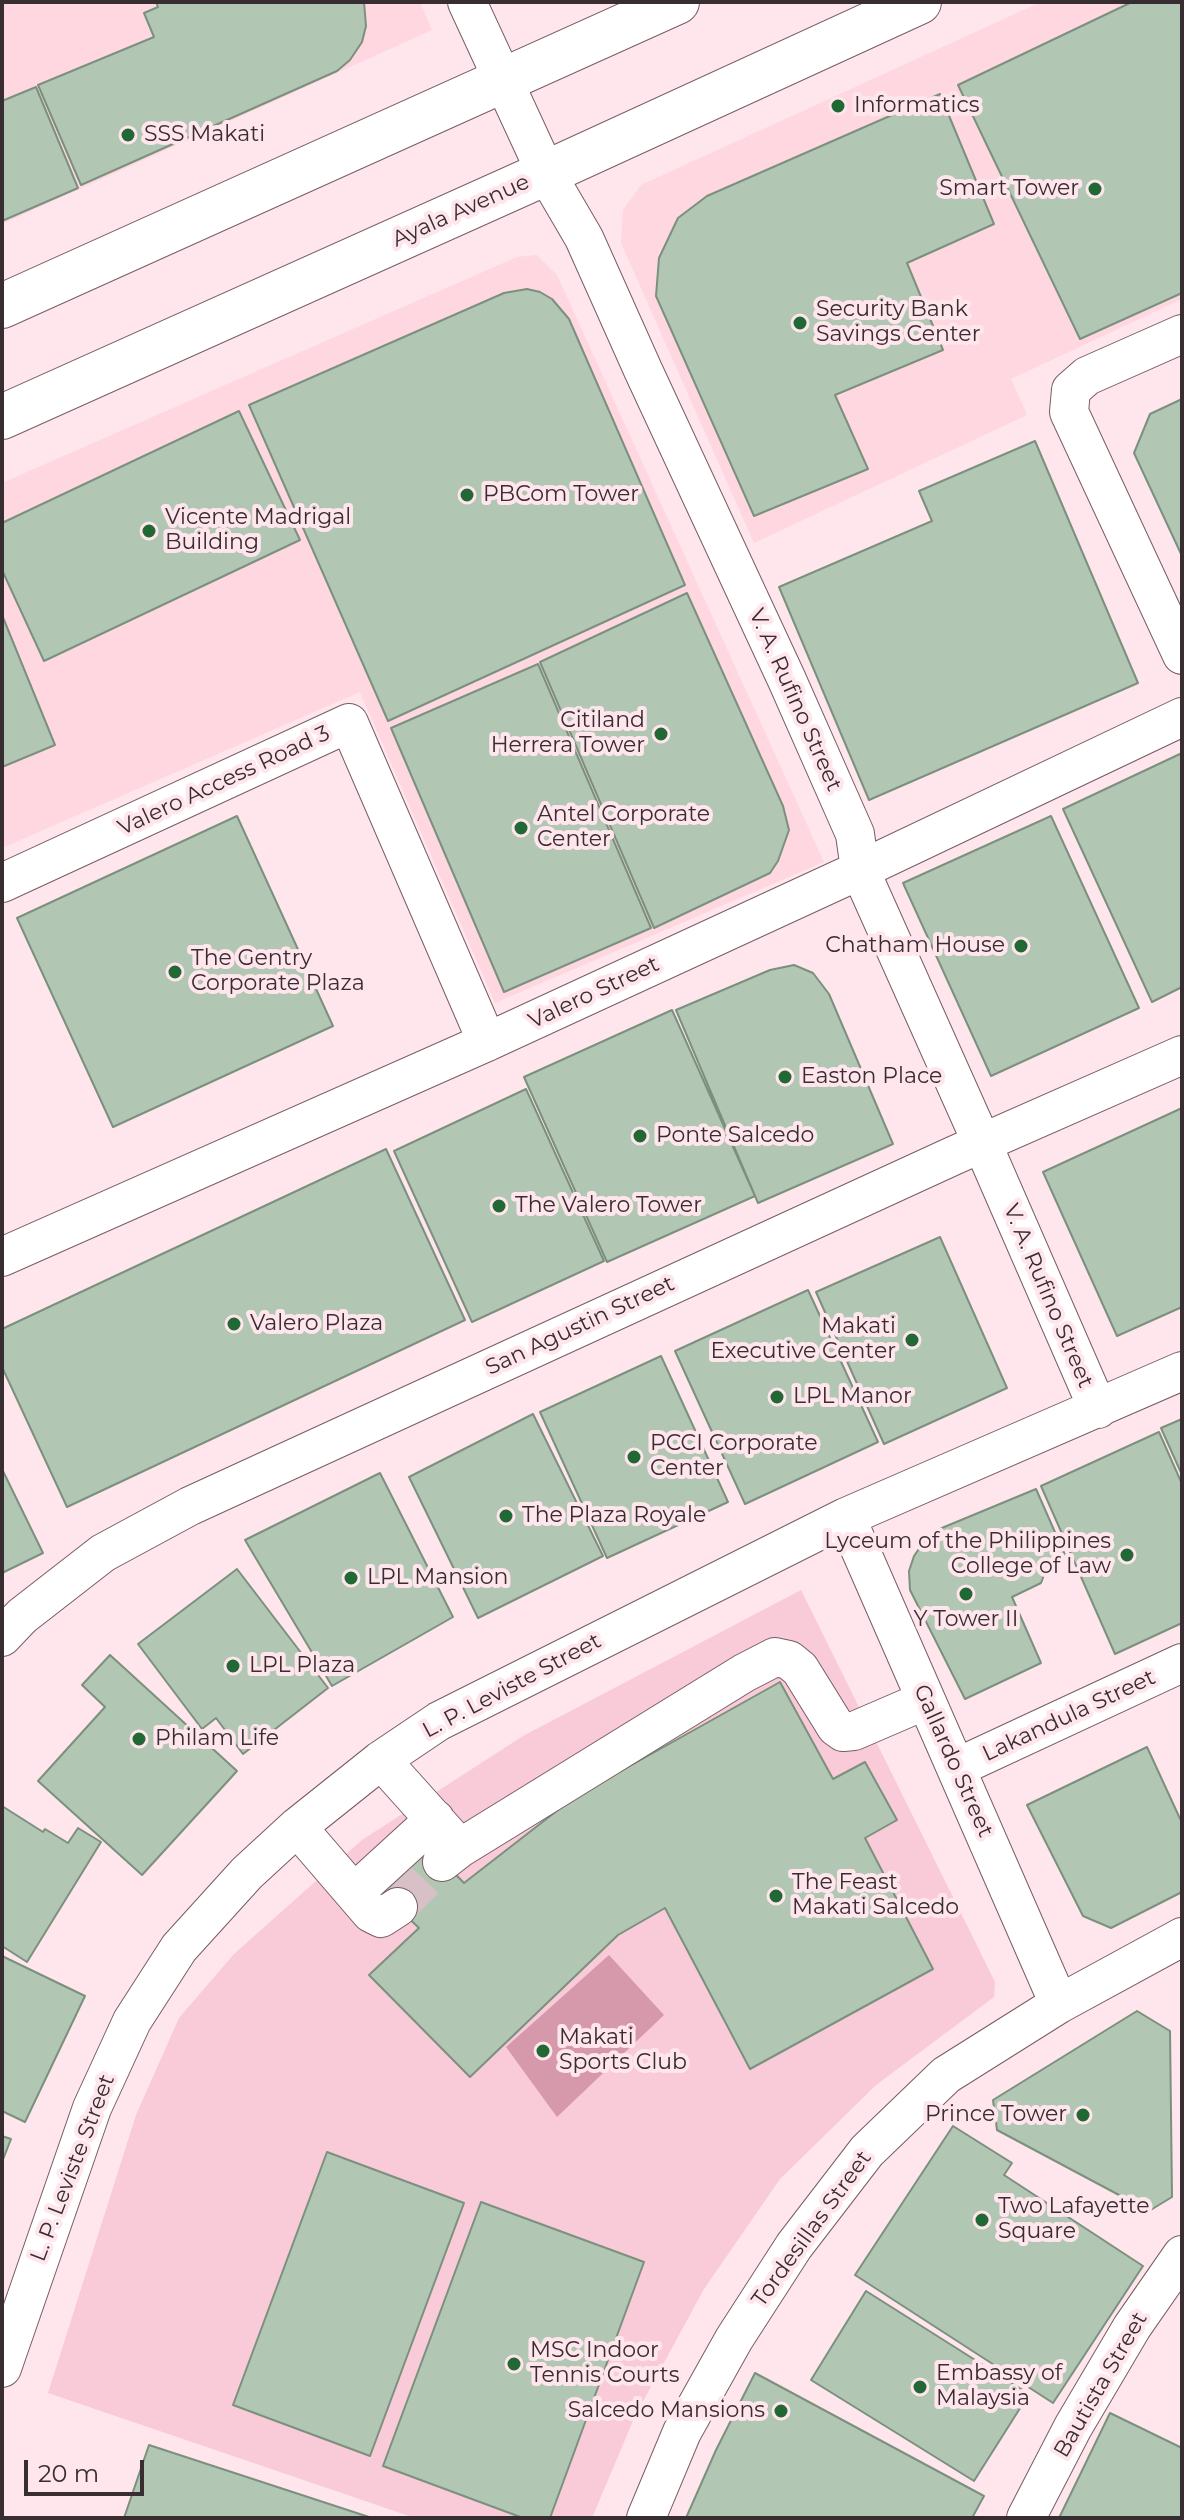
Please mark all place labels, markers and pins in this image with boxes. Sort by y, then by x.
place label: Informatics [854,93,980,119]
marker: Informatics [829,97,847,115]
place label: SSS Makati [144,122,265,148]
marker: SSS Makati [119,126,137,144]
place label: Smart Tower [939,176,1079,202]
marker: Smart Tower [1086,180,1104,198]
place label: Security Bank Savings Center [816,297,980,348]
marker: Security Bank Savings Center [791,314,809,332]
place label: PBCom Tower [483,482,639,508]
marker: PBCom Tower [458,486,476,504]
place label: Vicente Madrigal Building [165,505,351,556]
marker: Vicente Madrigal Building [140,522,158,540]
place label: Citiland Herrera Tower [491,708,645,760]
marker: Citiland Herrera Tower [652,725,670,743]
place label: Antel Corporate Center [537,802,710,854]
marker: Antel Corporate Center [512,819,530,837]
place label: Chatham House [825,933,1005,959]
marker: Chatham House [1012,937,1030,955]
place label: The Gentry Corporate Plaza [191,946,365,998]
marker: The Gentry Corporate Plaza [166,963,184,981]
place label: Easton Place [801,1064,942,1090]
marker: Easton Place [776,1068,794,1086]
place label: Ponte Salcedo [656,1123,814,1149]
marker: Ponte Salcedo [631,1127,649,1145]
place label: The Valero Tower [515,1193,702,1219]
marker: The Valero Tower [490,1197,508,1215]
place label: Valero Plaza [250,1311,383,1337]
place label: Makati Executive Center [710,1314,896,1366]
marker: Valero Plaza [225,1315,243,1333]
marker: Makati Executive Center [903,1331,921,1349]
place label: LPL Manor [793,1384,912,1410]
marker: LPL Manor [768,1388,786,1406]
place label: PCCI Corporate Center [650,1431,818,1482]
marker: PCCI Corporate Center [625,1448,643,1466]
place label: The Plaza Royale [522,1503,706,1529]
marker: The Plaza Royale [497,1507,515,1525]
place label: Lyceum of the Philippines College of Law [824,1529,1111,1580]
marker: Lyceum of the Philippines College of Law [1118,1546,1136,1564]
place label: LPL Mansion [367,1565,508,1591]
marker: LPL Mansion [342,1569,360,1587]
marker: Y Tower II [957,1585,975,1603]
place label: Y Tower II [914,1607,1018,1633]
place label: LPL Plaza [249,1653,355,1679]
marker: LPL Plaza [224,1657,242,1675]
place label: Philam Life [155,1726,279,1752]
marker: Philam Life [130,1730,148,1748]
place label: The Feast Makati Salcedo [792,1870,959,1922]
marker: The Feast Makati Salcedo [767,1887,785,1905]
place label: Makati Sports Club [559,2025,687,2076]
marker: Makati Sports Club [534,2042,552,2060]
place label: Prince Tower [925,2102,1067,2128]
marker: Prince Tower [1074,2106,1092,2124]
place label: Two Lafayette Square [998,2194,1149,2246]
marker: Two Lafayette Square [973,2211,991,2229]
place label: MSC Indoor Tennis Courts [530,2338,679,2390]
marker: MSC Indoor Tennis Courts [505,2355,523,2373]
place label: Embassy of Malaysia [936,2361,1062,2412]
marker: Embassy of Malaysia [911,2378,929,2396]
place label: Salcedo Mansions [568,2398,765,2424]
marker: Salcedo Mansions [772,2402,790,2420]

